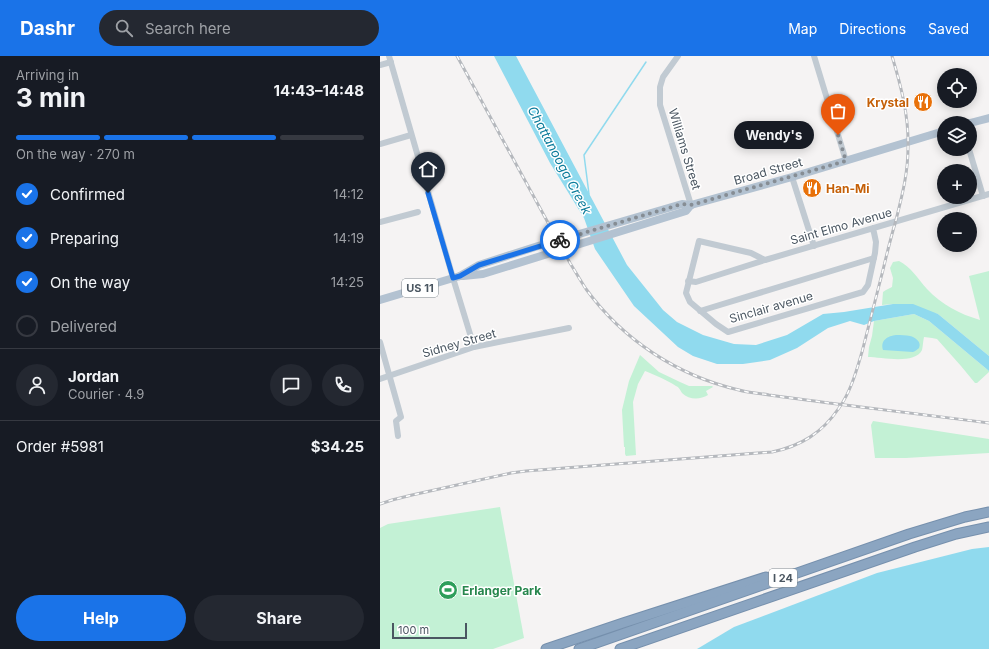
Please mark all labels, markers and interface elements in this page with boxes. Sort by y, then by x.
search box [99,10,379,46]
text: Dashr [20,17,75,40]
icon: search [113,17,135,39]
text: Search here [145,19,231,38]
text: Map [788,20,817,37]
text: Directions [839,20,906,37]
text: Saved [928,20,969,37]
text: Arriving in [16,67,79,83]
map controls [937,68,977,252]
button: locate [937,68,977,108]
text: 14:43–14:48 [274,81,364,100]
text: 3 min [16,82,86,113]
restaurant icon: Krystal [912,91,934,113]
pin [821,94,855,135]
place label: Krystal [867,95,909,110]
icon: bag [827,100,849,122]
water label: Chattanooga Creek [525,103,596,218]
street label: Williams Street [666,107,705,192]
button: layers [937,116,977,156]
callout: Wendy's [734,121,814,149]
text: Wendy's [746,127,802,143]
text: On the way · 270 m [16,146,135,162]
pin [411,152,445,193]
street label: Broad Street [732,154,804,188]
icon: home [417,158,439,180]
button: + [937,164,977,204]
restaurant icon: Han-Mi [801,177,823,199]
place label: Han-Mi [826,181,869,196]
icon: check [16,183,38,205]
text: Confirmed [50,185,125,204]
text: 14:12 [333,186,364,202]
street label: Saint Elmo Avenue [788,204,894,248]
button: − [937,212,977,252]
courier [540,220,580,260]
icon: check [16,227,38,249]
text: Preparing [50,229,119,248]
icon: bike [549,229,571,251]
text: 14:19 [333,230,364,246]
icon: check [16,271,38,293]
text: On the way [50,273,130,292]
text: 14:25 [331,274,364,290]
road number: US 11 [402,279,438,297]
street label: Sinclair avenue [727,288,815,326]
text: Delivered [50,317,117,336]
street label: Sidney Street [421,325,498,361]
button: person [16,364,58,406]
button: chat [270,364,312,406]
button: phone [322,364,364,406]
text: Jordan [68,367,119,386]
text: Courier · 4.9 [68,386,144,402]
text: Order #5981 [16,437,104,456]
text: $34.25 [311,437,364,456]
road number: I 24 [769,569,797,587]
sports icon: Erlanger Park [437,579,459,601]
place label: Erlanger Park [462,583,541,598]
button: Help [16,595,186,641]
button: Share [194,595,364,641]
scale bar [392,621,467,640]
text: 100 m [398,623,429,637]

